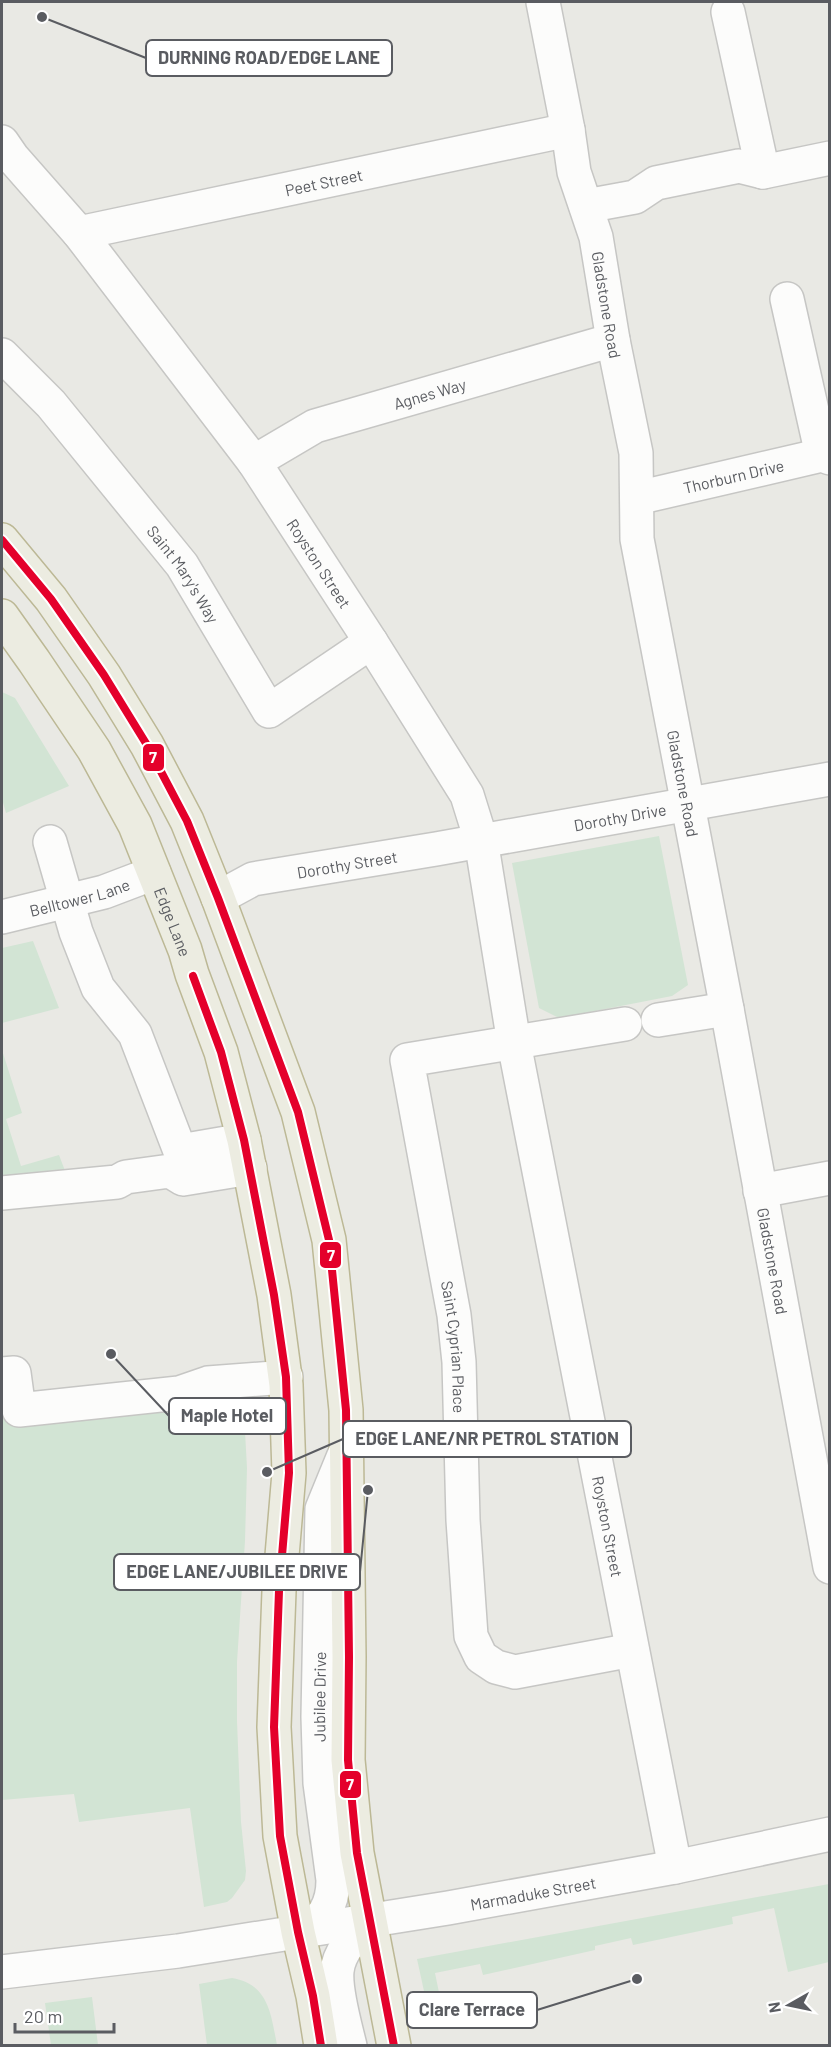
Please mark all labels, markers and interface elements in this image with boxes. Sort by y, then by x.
callout: DURNING ROAD/EDGE LANE [146,40,392,76]
text: DURNING ROAD/EDGE LANE [158,46,380,68]
street label: Peet Street [283,164,364,199]
street label: Gladstone Road [589,250,626,360]
street label: Agnes Way [391,373,469,412]
street label: Thorburn Drive [681,455,786,496]
street label: Royston Street [284,515,356,611]
street label: Saint Mary's Way [144,521,224,626]
street label: Gladstone Road [664,728,703,838]
line badge: 7 [142,743,165,772]
text: 7 [149,747,157,766]
street label: Dorothy Drive [572,799,668,834]
street label: Dorothy Street [295,846,399,881]
street label: Belltower Lane [27,874,132,919]
street label: Edge Lane [151,884,196,958]
street label: Gladstone Road [754,1206,793,1316]
line badge: 7 [319,1241,342,1269]
text: 7 [327,1245,335,1264]
street label: Saint Cyprian Place [438,1279,470,1413]
callout: Maple Hotel [169,1398,286,1434]
text: Maple Hotel [181,1404,273,1426]
callout: EDGE LANE/NR PETROL STATION [343,1421,631,1457]
text: EDGE LANE/NR PETROL STATION [355,1427,619,1449]
street label: Royston Street [589,1474,628,1578]
callout: EDGE LANE/JUBILEE DRIVE [114,1554,360,1590]
text: EDGE LANE/JUBILEE DRIVE [126,1560,348,1582]
street label: Jubilee Drive [308,1651,329,1742]
line badge: 7 [339,1770,362,1799]
text: 7 [346,1774,354,1793]
street label: Marmaduke Street [469,1872,597,1913]
north arrow [759,1975,819,2035]
callout: Clare Terrace [407,1992,537,2028]
scale bar [15,1996,114,2034]
text: Clare Terrace [419,1998,525,2020]
text: N [763,2001,784,2014]
text: 20 m [24,2005,62,2027]

